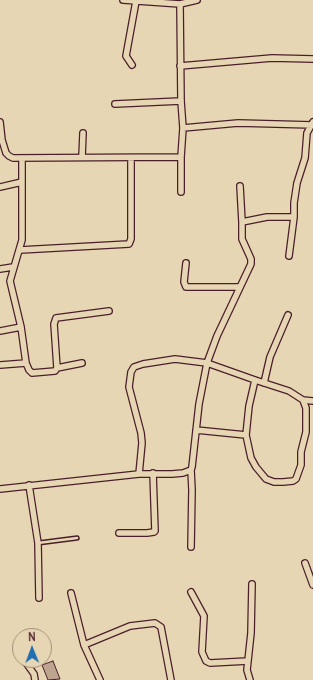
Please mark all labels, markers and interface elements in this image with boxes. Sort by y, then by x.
north arrow [12,628,52,668]
text: N [28,630,36,644]

